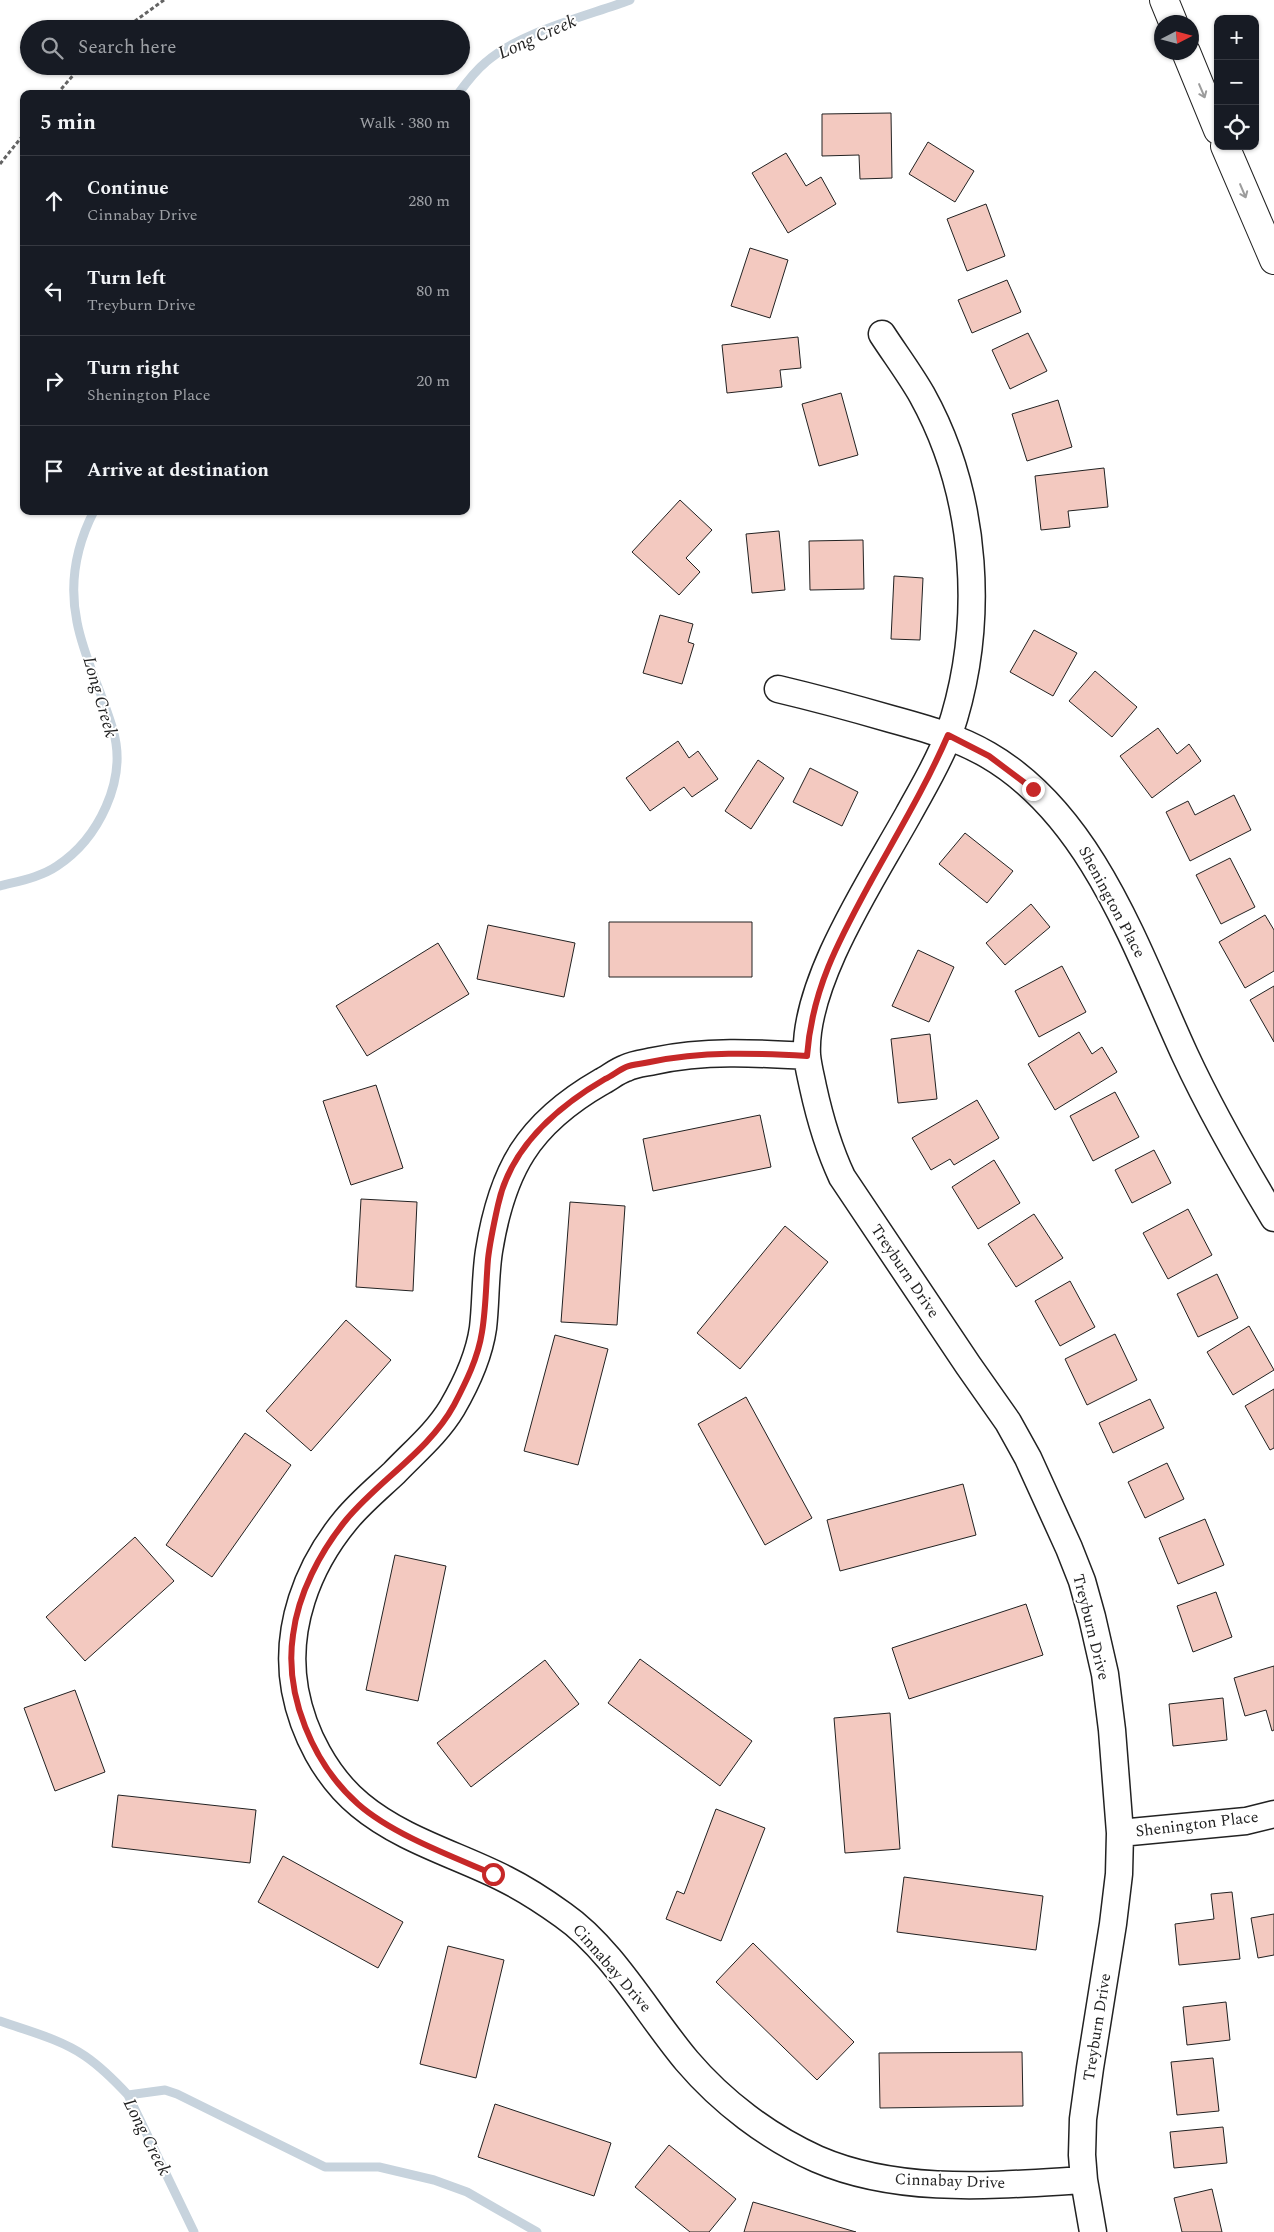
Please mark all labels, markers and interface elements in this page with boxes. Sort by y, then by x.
water label: Long Creek [493,7,581,66]
north arrow [1154,15,1199,60]
map controls [1214,15,1259,150]
button: + [1214,15,1259,60]
search box [20,20,470,75]
text: Search here [78,33,177,62]
icon: search [38,34,66,62]
button: − [1214,60,1259,105]
one-way arrow [1197,83,1207,98]
button: locate [1214,105,1259,150]
text: 5 min [40,107,96,139]
text: Walk · 380 m [359,111,450,135]
text: Continue [87,174,169,203]
one-way arrow [1239,183,1249,198]
icon: ahead [40,187,68,215]
text: 280 m [408,189,450,213]
text: Cinnabay Drive [87,203,198,227]
text: Turn left [87,264,166,293]
icon: left [40,277,68,305]
text: 80 m [416,279,450,303]
text: Treyburn Drive [87,293,196,317]
text: Turn right [87,354,180,383]
icon: right [40,367,68,395]
text: 20 m [416,369,450,393]
text: Shenington Place [87,383,211,407]
text: Arrive at destination [87,456,269,485]
icon: arrive [40,457,68,485]
water label: Long Creek [76,653,125,741]
route end [1022,778,1045,801]
street label: Shenington Place [1072,842,1152,962]
street label: Treyburn Drive [865,1219,945,1323]
street label: Treyburn Drive [1066,1571,1116,1683]
street label: Shenington Place [1134,1805,1260,1843]
route start [482,1863,505,1886]
street label: Cinnabay Drive [567,1918,657,2018]
street label: Treyburn Drive [1077,1971,1117,2083]
water label: Long Creek [116,2094,178,2181]
street label: Cinnabay Drive [894,2167,1006,2195]

